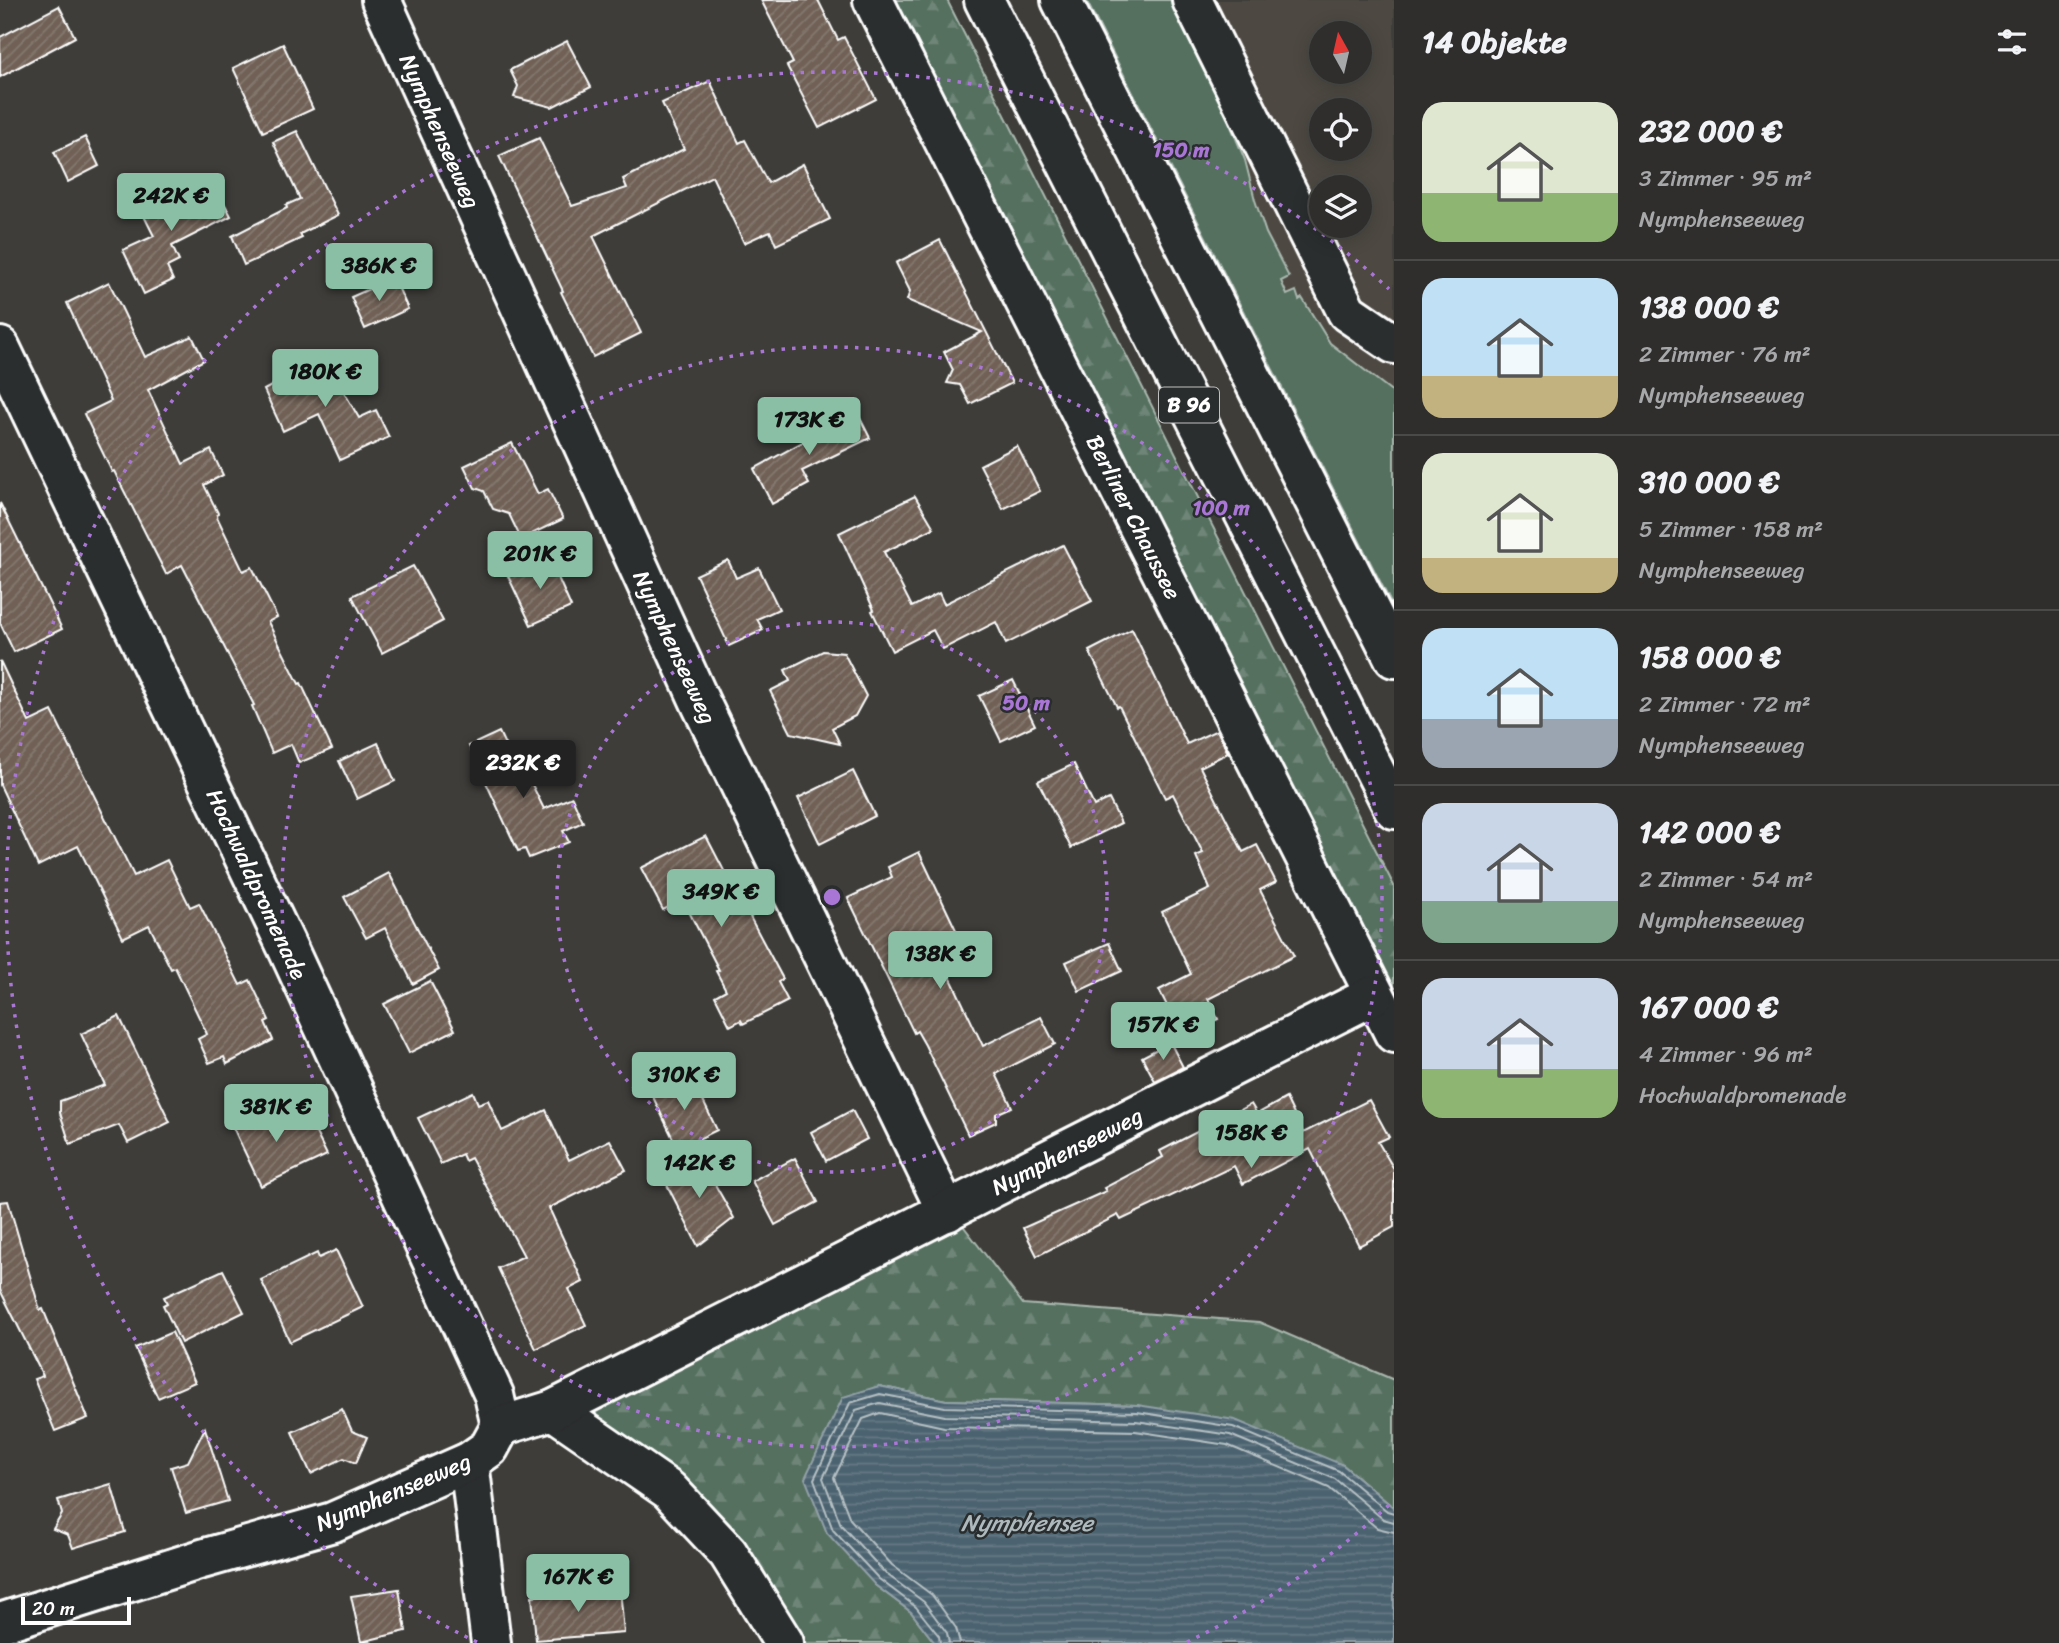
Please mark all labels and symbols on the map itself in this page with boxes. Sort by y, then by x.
north arrow [1309,21,1372,84]
street label: Nymphenseeweg [387,47,492,216]
text: 150 m [1153,131,1210,169]
pin: 242K € [114,174,228,233]
pin: 386K € [322,244,436,303]
pin: 180K € [268,350,382,409]
road number: B 96 [1159,388,1219,422]
pin: 173K € [752,398,866,457]
street label: Berliner Chaussee [1074,427,1193,607]
text: 100 m [1192,489,1250,527]
pin: 201K € [483,532,597,591]
street label: Nymphenseeweg [621,563,728,731]
text: 50 m [1002,684,1051,722]
pin: 232K € [466,740,580,800]
street label: Hochwaldpromenade [194,782,319,987]
pin: 349K € [664,870,778,929]
centre of rings [820,885,844,909]
pin: 138K € [883,932,997,991]
pin: 157K € [1106,1002,1220,1062]
pin: 310K € [627,1052,741,1112]
pin: 381K € [219,1084,333,1144]
street label: Nymphenseeweg [984,1095,1151,1207]
pin: 158K € [1194,1110,1308,1170]
pin: 142K € [642,1140,756,1200]
street label: Nymphenseeweg [309,1441,478,1544]
water label: Nymphensee [961,1502,1095,1544]
pin: 167K € [521,1554,635,1614]
scale bar [21,1594,131,1626]

